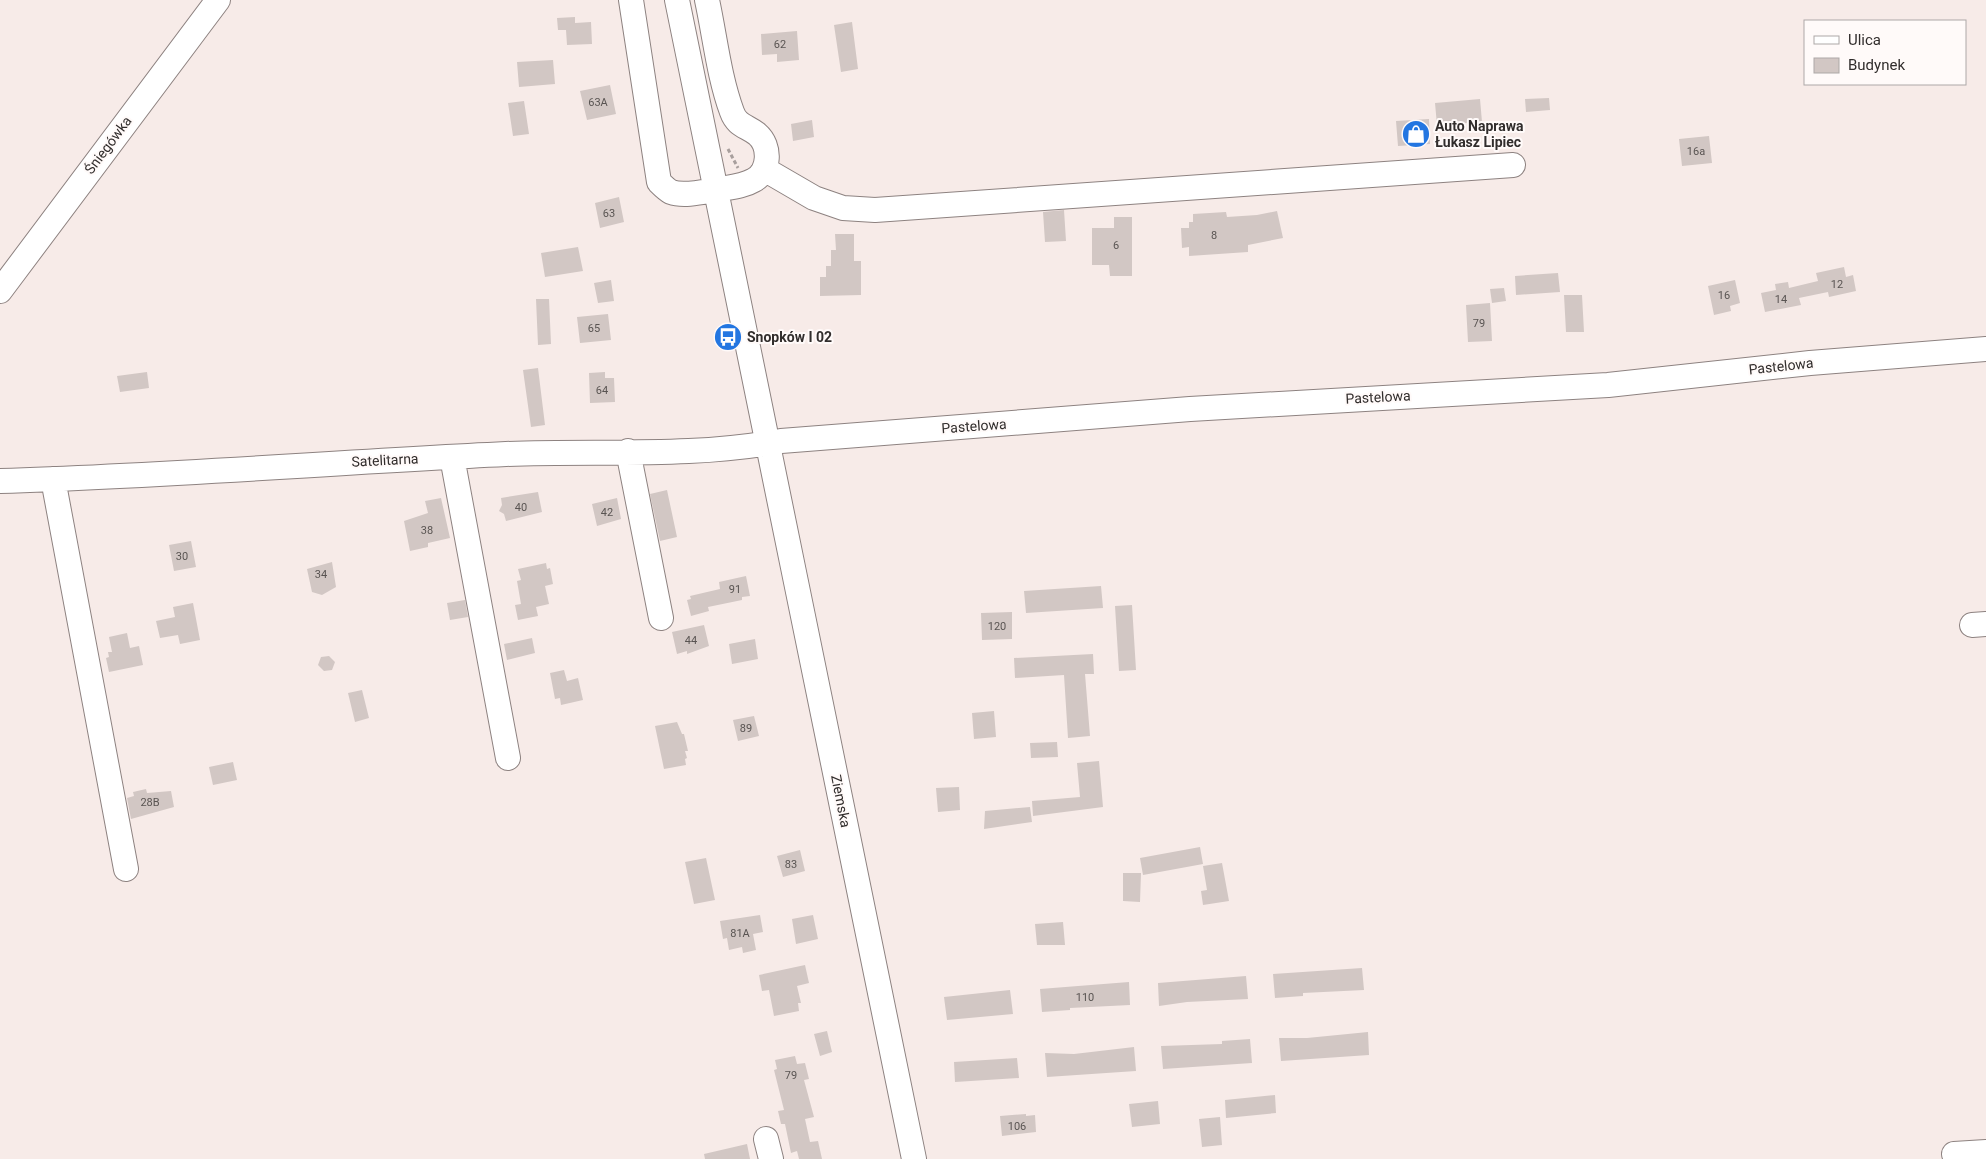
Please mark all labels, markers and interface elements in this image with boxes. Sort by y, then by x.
legend [1804,20,1966,85]
text: Ulica [1848,31,1881,49]
house number: 62 [774,38,786,51]
text: Budynek [1848,56,1905,74]
house number: 63A [588,96,609,109]
street label: Śniegówka [80,112,135,177]
place label: Auto Naprawa Łukasz Lipiec [1435,118,1524,150]
shop icon: Auto Naprawa Łukasz Lipiec [1401,119,1431,149]
house number: 16a [1687,145,1705,158]
house number: 63 [603,207,615,220]
house number: 8 [1211,229,1217,242]
house number: 6 [1113,239,1119,252]
house number: 12 [1831,278,1843,291]
house number: 16 [1718,289,1730,302]
house number: 14 [1775,293,1787,306]
house number: 79 [1473,317,1485,330]
house number: 65 [588,322,600,335]
bus stop icon: Snopków I 02 [713,322,743,352]
place label: Snopków I 02 [747,329,832,345]
street label: Pastelowa [1748,355,1814,377]
house number: 64 [596,384,608,397]
street label: Pastelowa [1345,387,1411,407]
street label: Pastelowa [941,416,1007,436]
street label: Satelitarna [351,450,419,470]
house number: 40 [515,501,527,514]
house number: 42 [601,506,613,519]
house number: 38 [421,524,433,537]
house number: 30 [176,550,188,563]
house number: 34 [315,568,327,581]
house number: 91 [729,583,741,596]
house number: 120 [988,620,1006,633]
house number: 44 [685,634,697,647]
house number: 89 [740,722,752,735]
street label: Ziemska [828,773,854,829]
house number: 28B [140,796,160,809]
house number: 83 [785,858,797,871]
house number: 81A [730,927,751,940]
house number: 110 [1076,991,1094,1004]
house number: 79 [785,1069,797,1082]
house number: 106 [1008,1120,1026,1133]

